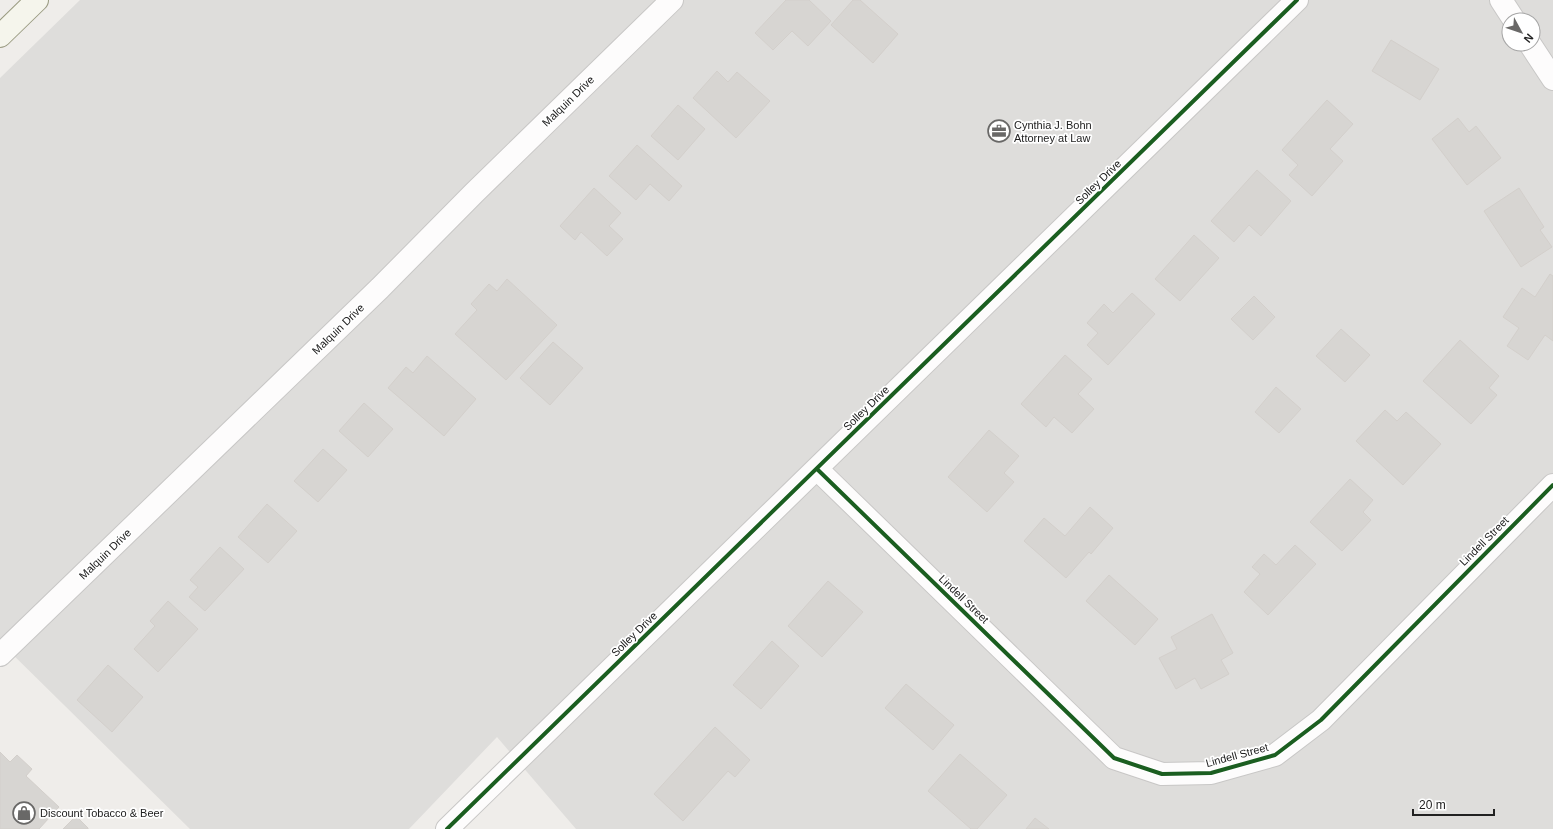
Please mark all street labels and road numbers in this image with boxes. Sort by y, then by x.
street label: Malquin Drive [540,73,596,129]
street label: Solley Drive [1073,157,1123,207]
street label: Malquin Drive [310,301,366,357]
street label: Solley Drive [841,383,891,433]
street label: Lindell Street [1457,514,1511,568]
street label: Malquin Drive [77,526,133,582]
street label: Lindell Street [937,572,991,626]
street label: Solley Drive [609,609,659,659]
street label: Lindell Street [1204,741,1270,769]

